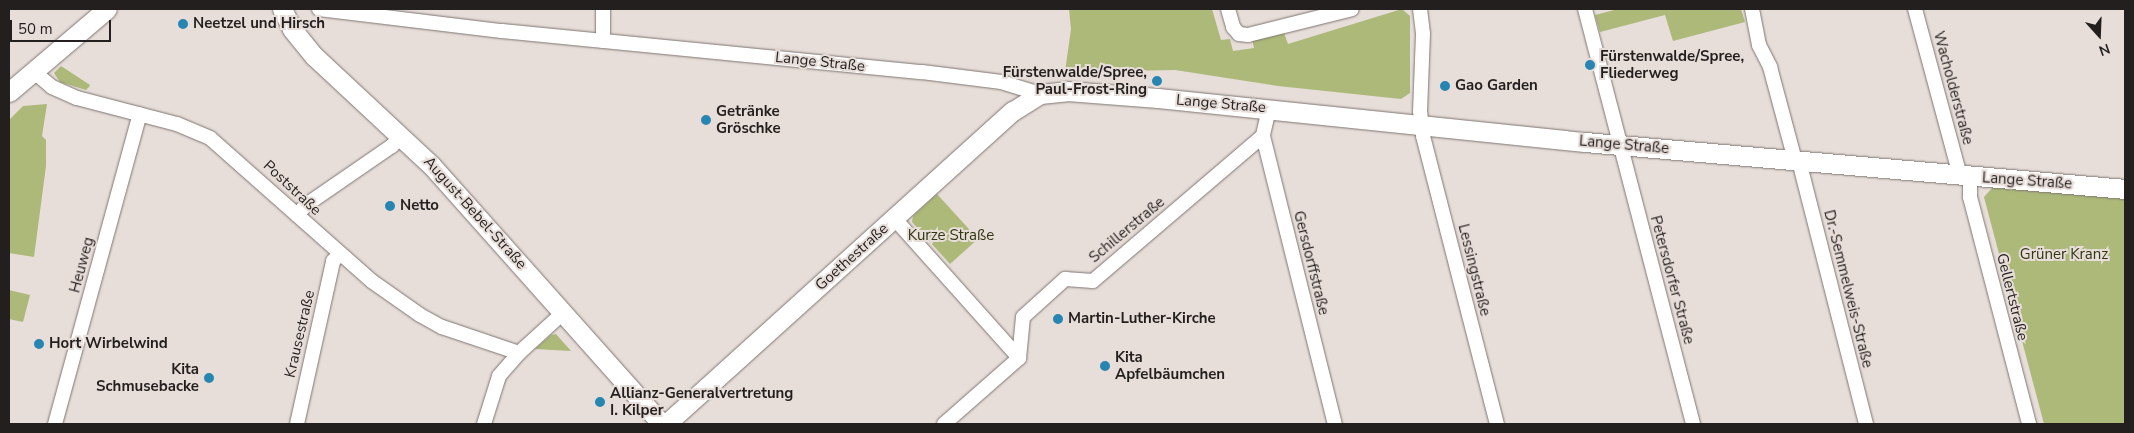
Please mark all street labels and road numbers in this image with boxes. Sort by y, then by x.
street label: Wacholderstraße [1929,29,1977,147]
street label: Lange Straße [774,48,866,76]
street label: Lange Straße [1175,91,1267,117]
street label: Lange Straße [1578,132,1670,158]
street label: August-Bebel-Straße [420,153,530,273]
street label: Poststraße [259,157,325,219]
street label: Lange Straße [1981,169,2073,193]
street label: Schillerstraße [1086,193,1168,267]
street label: Dr.-Semmelweis-Straße [1820,208,1876,370]
street label: Gersdorffstraße [1289,209,1333,317]
street label: Petersdorfer Straße [1646,214,1698,346]
street label: Goethestraße [812,220,892,294]
street label: Lessingstraße [1454,222,1494,318]
street label: Heuweg [66,235,98,295]
street label: Gellertstraße [1992,251,2032,343]
street label: Krausestraße [281,289,319,379]

